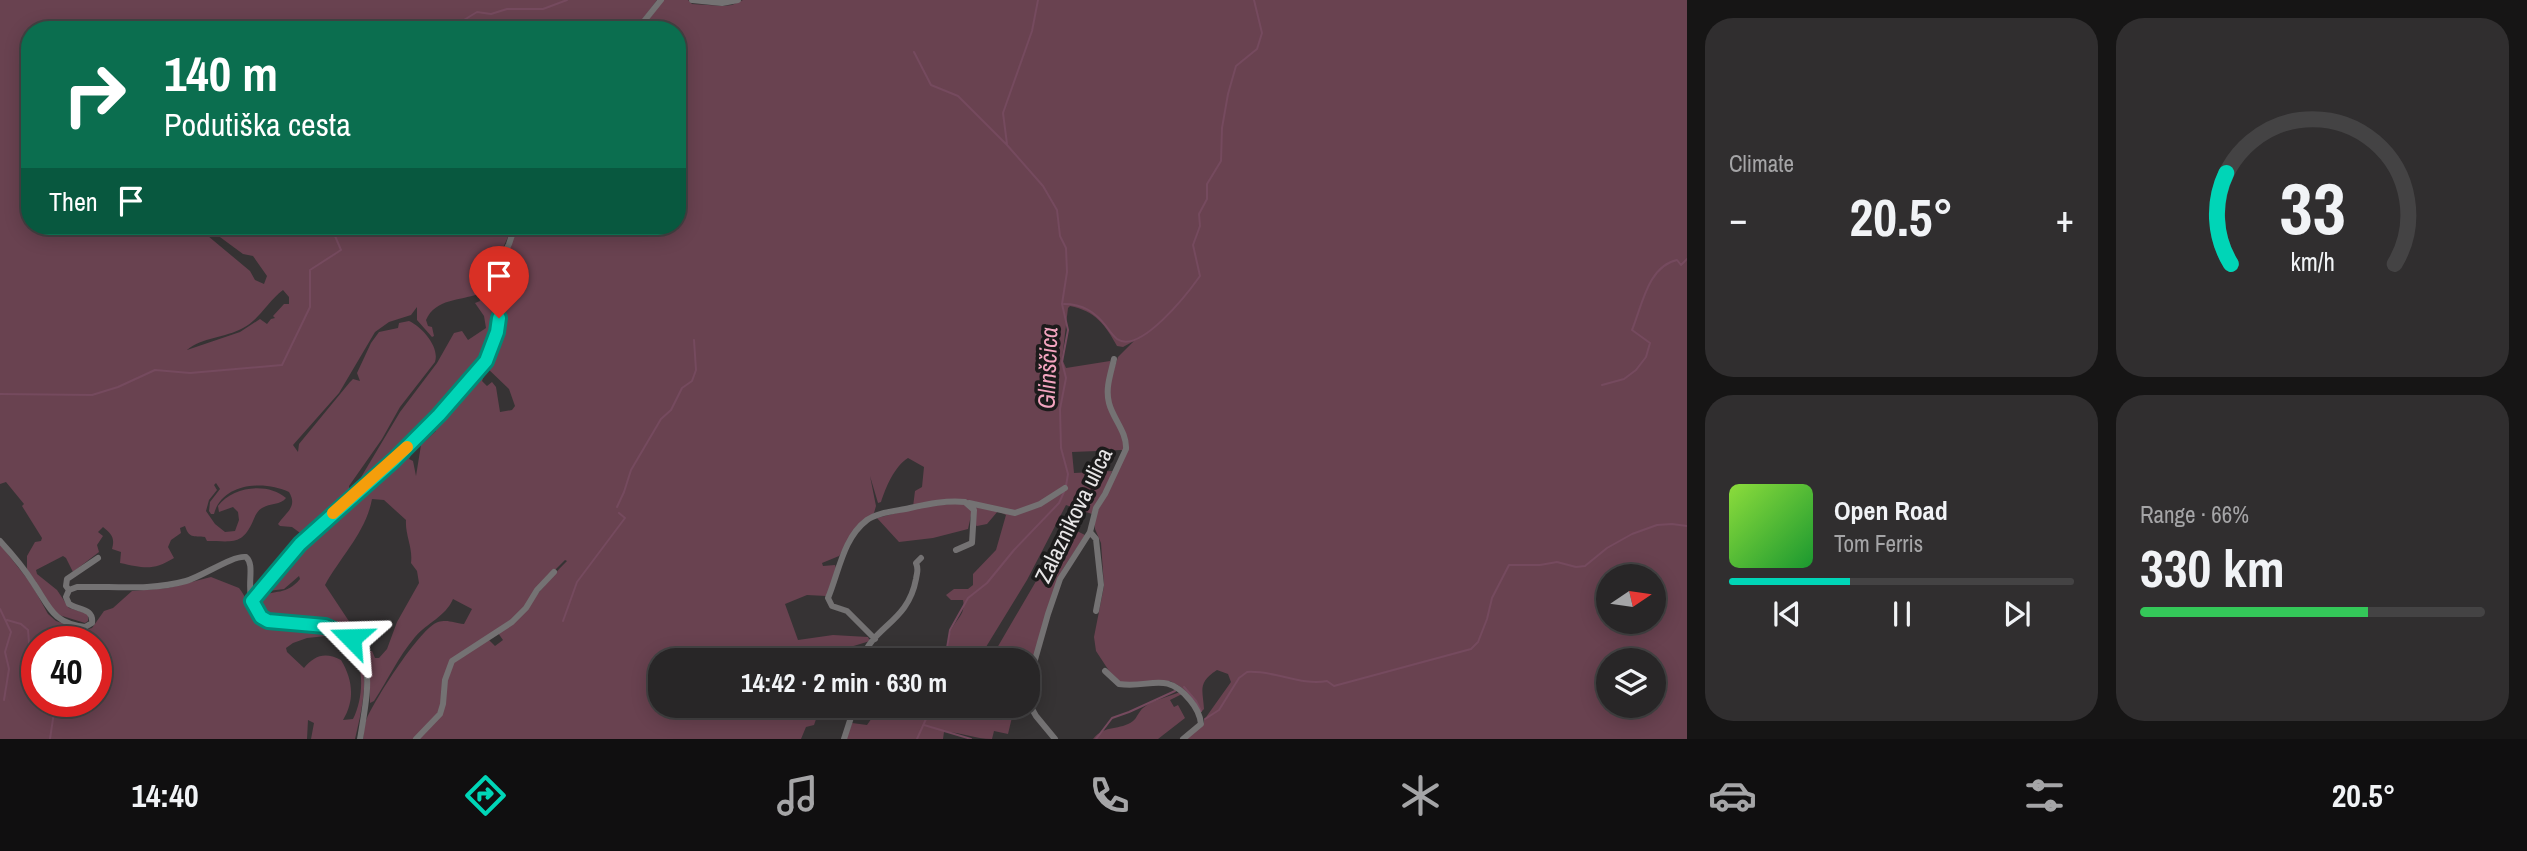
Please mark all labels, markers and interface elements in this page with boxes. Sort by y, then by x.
text: 140 m [164,40,278,106]
icon: right [49,49,140,140]
text: Podutiška cesta [164,103,351,146]
text: Climate [1729,148,1794,179]
text: 33 [2279,159,2346,257]
icon: arrive [112,182,150,220]
text: 20.5° [1850,182,1953,252]
text: Then [49,184,98,219]
text: − [1729,193,1747,244]
text: + [2056,193,2074,244]
text: km/h [2290,244,2335,278]
pin [469,246,529,318]
icon: arrive [480,257,518,295]
water label: Glinščica [1030,326,1064,410]
street label: Zalaznikova ulica [1027,442,1119,588]
text: Open Road [1834,493,1948,528]
text: Range · 66% [2140,499,2249,530]
text: Tom Ferris [1834,528,1923,559]
text: 330 km [2140,533,2285,603]
north arrow [1596,564,1666,634]
map controls [1596,564,1666,718]
icon: previous [1768,595,1806,633]
icon: pause [1883,595,1921,633]
icon: next [1998,595,2036,633]
position arrow [314,601,388,675]
speed limit sign: 40 [21,626,112,717]
button: layers [1596,648,1666,718]
text: 14:42 · 2 min · 630 m [741,665,947,700]
icon: directions [461,771,510,820]
icon: music [773,771,822,820]
icon: phone [1085,771,1134,820]
icon: climate [1396,771,1445,820]
icon: car [1708,771,1757,820]
icon: filters [2020,771,2069,820]
text: 14:40 [131,774,198,817]
text: 20.5° [2332,774,2396,817]

